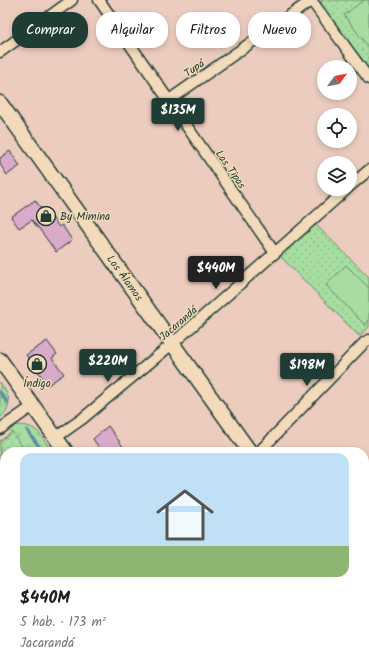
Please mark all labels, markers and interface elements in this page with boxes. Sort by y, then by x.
chip: Comprar [12,12,88,48]
chip: Alquilar [96,12,168,48]
chip: Filtros [176,12,240,48]
chip: Nuevo [248,12,311,48]
street label: Tupá [181,54,210,82]
north arrow [317,60,357,100]
map controls [317,60,357,196]
pin: $135M [150,98,206,132]
text: $135M [160,100,196,121]
button: locate [317,108,357,148]
street label: Las Tipas [210,146,250,193]
button: layers [317,156,357,196]
shop icon: By Mimina [35,205,57,227]
place label: By Mimina [60,208,110,226]
street label: Los Álamos [102,252,147,305]
pin: $440M [188,256,244,290]
text: $440M [197,258,235,279]
street label: Jacarandá [155,301,203,346]
pin: $220M [80,349,136,383]
text: $220M [88,351,128,372]
shop icon: Índigo [26,353,48,375]
pin: $198M [279,353,335,387]
text: $198M [289,355,325,376]
place label: Índigo [23,375,51,393]
icon: home [149,479,221,551]
text: $440M [20,585,70,612]
text: 5 hab. · 173 m² [20,612,106,633]
text: Jacarandá [20,633,74,654]

